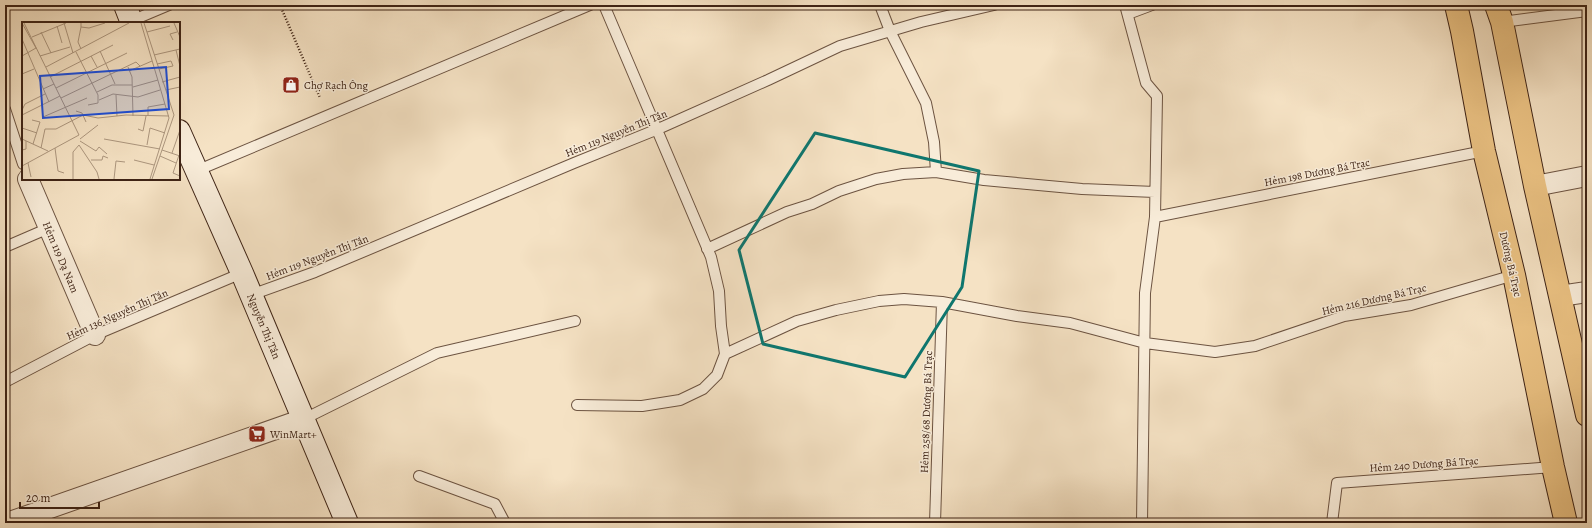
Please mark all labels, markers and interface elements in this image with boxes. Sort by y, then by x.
inset map [22,22,180,180]
shop icon: Chợ Rạch Ông [281,75,301,95]
place label: Chợ Rạch Ông [304,78,369,93]
street label: Hẻm 119 Nguyễn Thị Tần [563,106,669,161]
street label: Hẻm 198 Dương Bá Trạc [1263,155,1371,190]
street label: Hẻm 119 Dạ Nam [39,219,82,295]
street label: Dương Bá Trạc [1496,230,1525,299]
street label: Hẻm 119 Nguyễn Thị Tần [264,231,371,284]
street label: Hẻm 216 Dương Bá Trạc [1320,280,1428,319]
street label: Hẻm 136 Nguyễn Thị Tần [64,285,170,344]
street label: Nguyễn Thị Tần [243,291,284,361]
street label: Hẻm 258/68 Dương Bá Trạc [917,350,936,473]
supermarket icon: WinMart+ [247,424,267,444]
place label: WinMart+ [269,427,317,442]
street label: Hẻm 240 Dương Bá Trạc [1369,453,1479,476]
scale bar [20,484,99,510]
text: 20 m [26,490,50,506]

